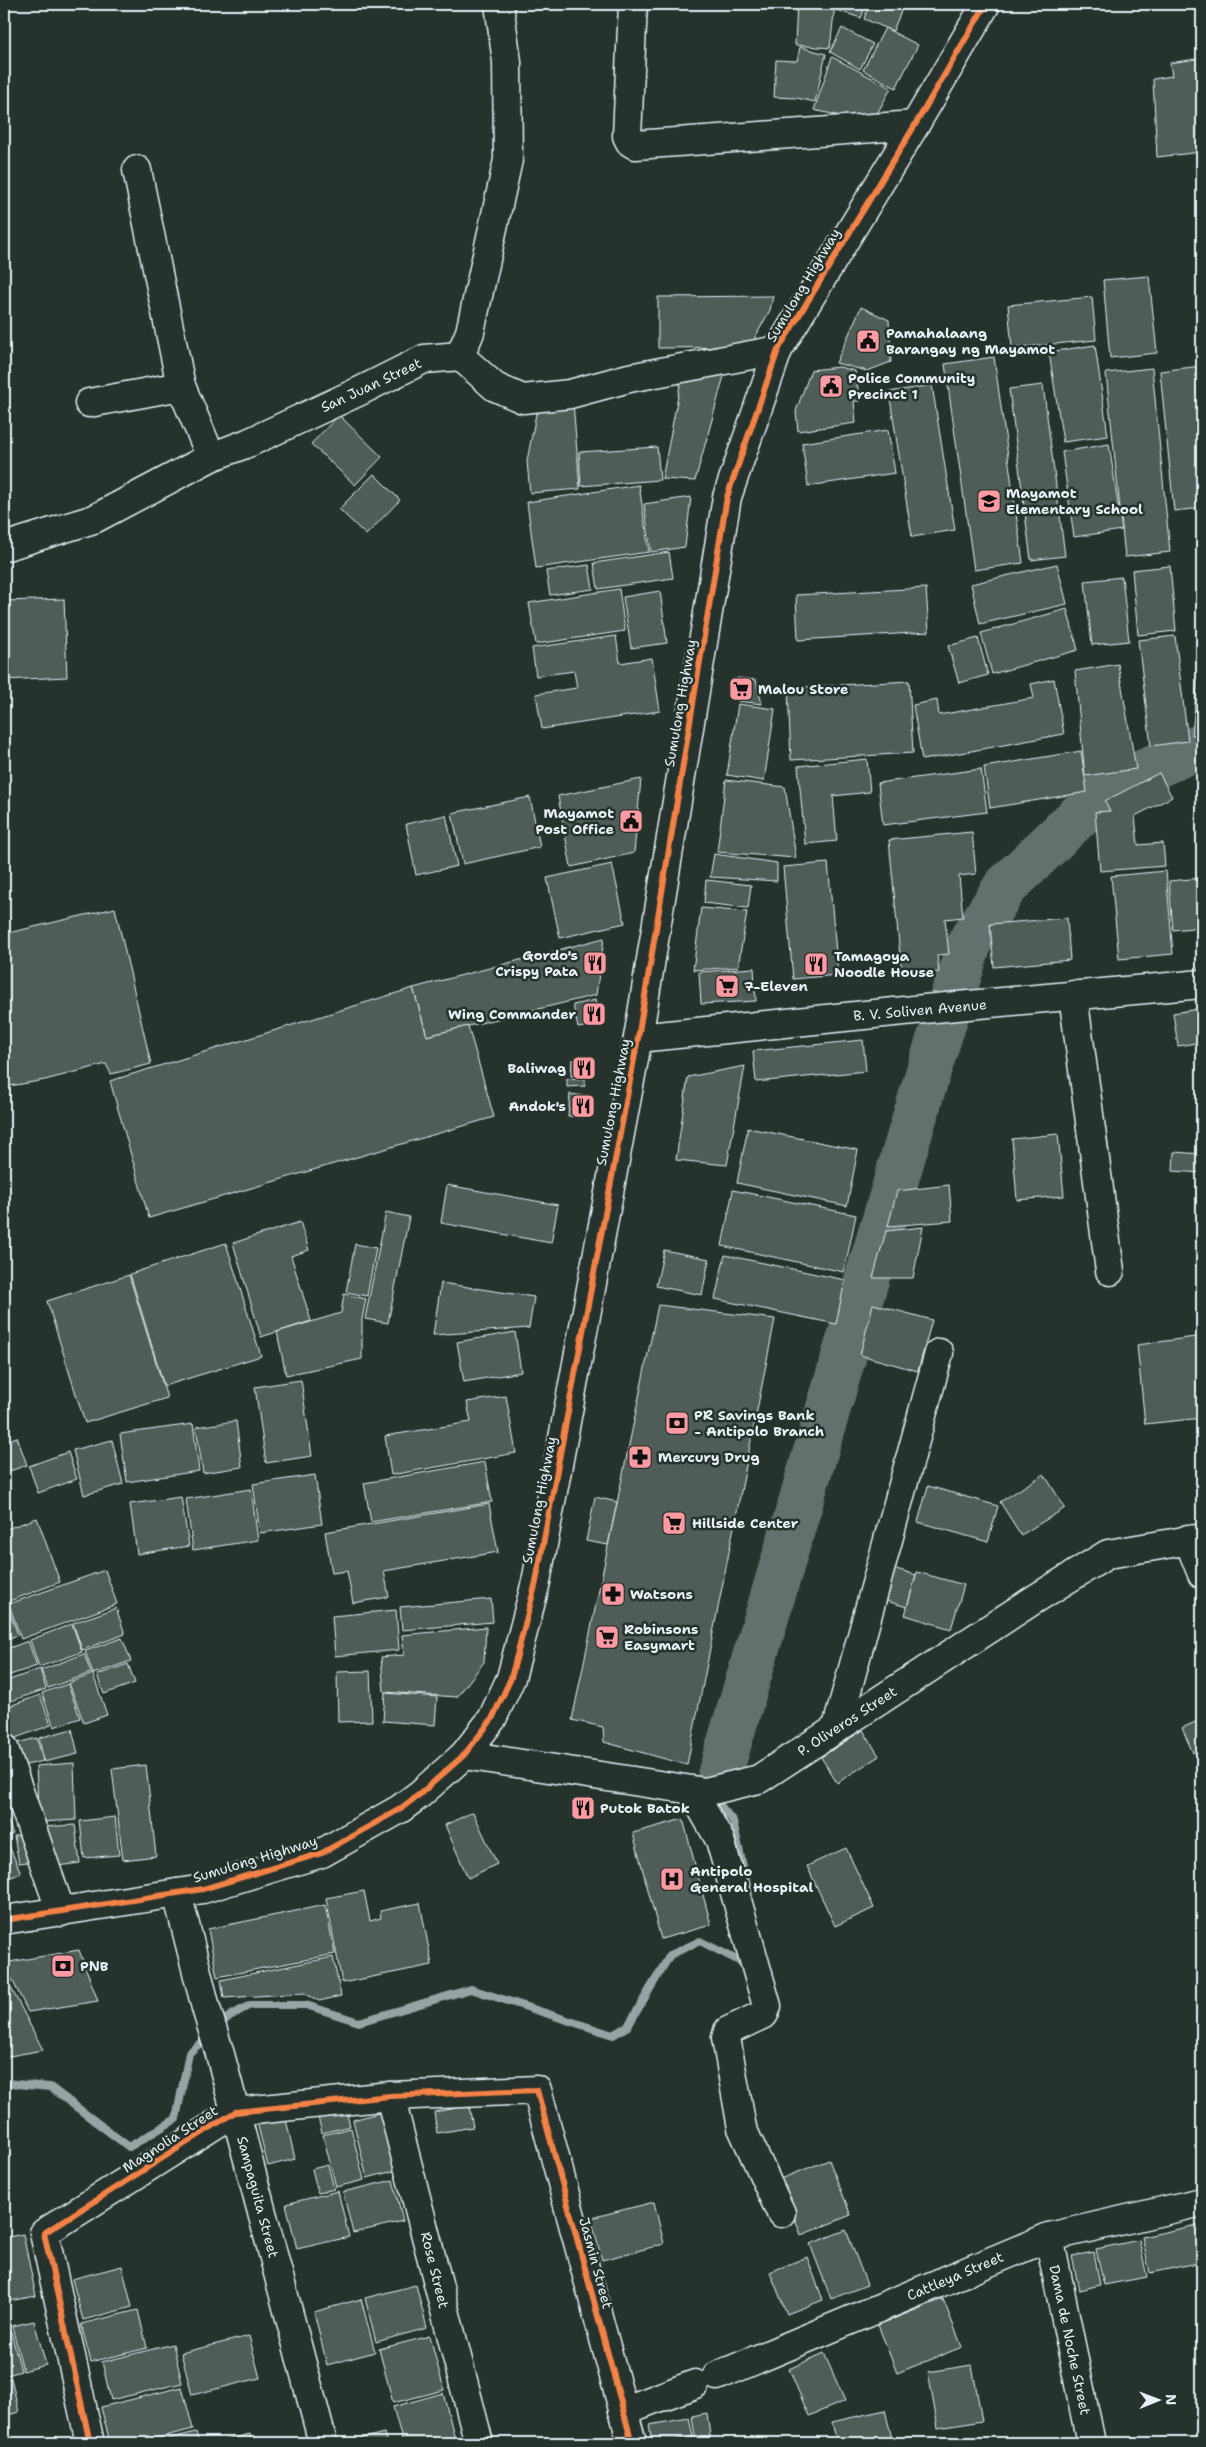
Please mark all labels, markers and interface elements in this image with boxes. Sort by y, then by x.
street label: Sumulong Highway [762,225,844,345]
place label: Pamahalaang Barangay ng Mayamot [886,324,1055,358]
public building icon: Pamahalaang Barangay ng Mayamot [855,328,881,354]
street label: San Juan Street [318,354,424,416]
place label: Police Community Precinct 1 [848,369,975,403]
public building icon: Police Community Precinct 1 [818,373,844,399]
place label: Mayamot Elementary School [1006,484,1143,518]
school or university icon: Mayamot Elementary School [976,488,1002,514]
street label: Sumulong Highway [660,638,700,768]
supermarket icon: Malou Store [728,676,754,702]
place label: Malou Store [758,680,848,698]
place label: Mayamot Post Office [535,804,614,838]
public building icon: Mayamot Post Office [618,808,644,834]
place label: Gordo's Crispy Pata [495,946,578,980]
place label: Tamagoya Noodle House [834,947,934,981]
restaurant icon: Gordo's Crispy Pata [582,950,608,976]
restaurant icon: Tamagoya Noodle House [803,951,829,977]
supermarket icon: 7-Eleven [714,973,740,999]
place label: 7-Eleven [744,977,808,995]
street label: B. V. Soliven Avenue [853,995,988,1025]
restaurant icon: Wing Commander [581,1001,607,1027]
place label: Wing Commander [448,1005,576,1023]
street label: Sumulong Highway [592,1037,634,1167]
restaurant icon: Baliwag [571,1055,597,1081]
place label: Baliwag [508,1059,566,1077]
restaurant icon: Andok's [570,1093,596,1119]
place label: Andok's [508,1097,566,1115]
place label: PR Savings Bank - Antipolo Branch [694,1406,824,1440]
bank icon: PR Savings Bank - Antipolo Branch [664,1410,690,1436]
street label: Sumulong Highway [518,1435,560,1565]
pharmacy icon: Mercury Drug [627,1444,653,1470]
place label: Mercury Drug [658,1448,760,1466]
supermarket icon: Hillside Center [661,1510,687,1536]
place label: Hillside Center [692,1514,799,1532]
pharmacy icon: Watsons [600,1581,626,1607]
place label: Watsons [630,1585,693,1603]
place label: Robinsons Easymart [624,1620,698,1654]
supermarket icon: Robinsons Easymart [594,1624,620,1650]
street label: P. Oliveros Street [794,1682,900,1760]
restaurant icon: Putok Batok [570,1795,596,1821]
place label: Putok Batok [600,1799,690,1817]
street label: Sumulong Highway [191,1832,319,1886]
place label: Antipolo General Hospital [690,1862,813,1896]
hospital icon: Antipolo General Hospital [659,1866,685,1892]
bank icon: PNB [50,1953,76,1979]
place label: PNB [80,1957,109,1975]
street label: Magnolia Street [119,2102,221,2176]
street label: Sampaguita Street [233,2134,283,2260]
street label: Jasmin Street [575,2215,617,2311]
street label: Rose Street [417,2230,453,2310]
street label: Cattleya Street [904,2248,1006,2304]
street label: Dama de Noche Street [1045,2263,1095,2417]
north arrow [1134,2374,1184,2424]
text: N [1162,2394,1180,2405]

